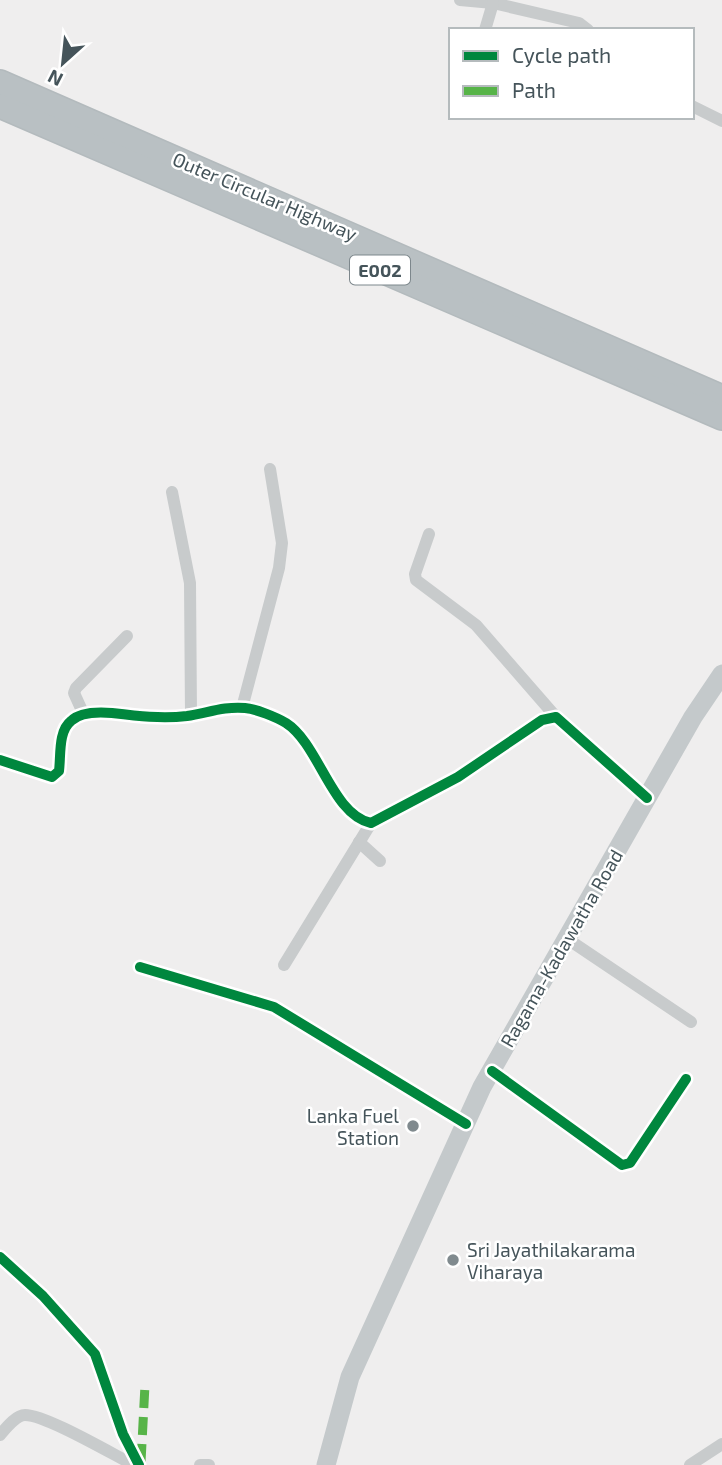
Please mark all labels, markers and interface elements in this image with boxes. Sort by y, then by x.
north arrow [28,28,98,98]
legend [449,28,694,119]
text: Cycle path [512,42,611,67]
text: N [44,65,66,92]
text: Path [512,77,556,102]
street label: Outer Circular Highway [169,147,361,245]
road number: E002 [350,256,410,284]
street label: Ragama-Kadawatha Road [495,845,627,1051]
place label: Lanka Fuel Station [307,1104,399,1149]
marker: Lanka Fuel Station [405,1118,421,1134]
place label: Sri Jayathilakarama Viharaya [467,1238,635,1283]
marker: Sri Jayathilakarama Viharaya [445,1252,461,1268]

